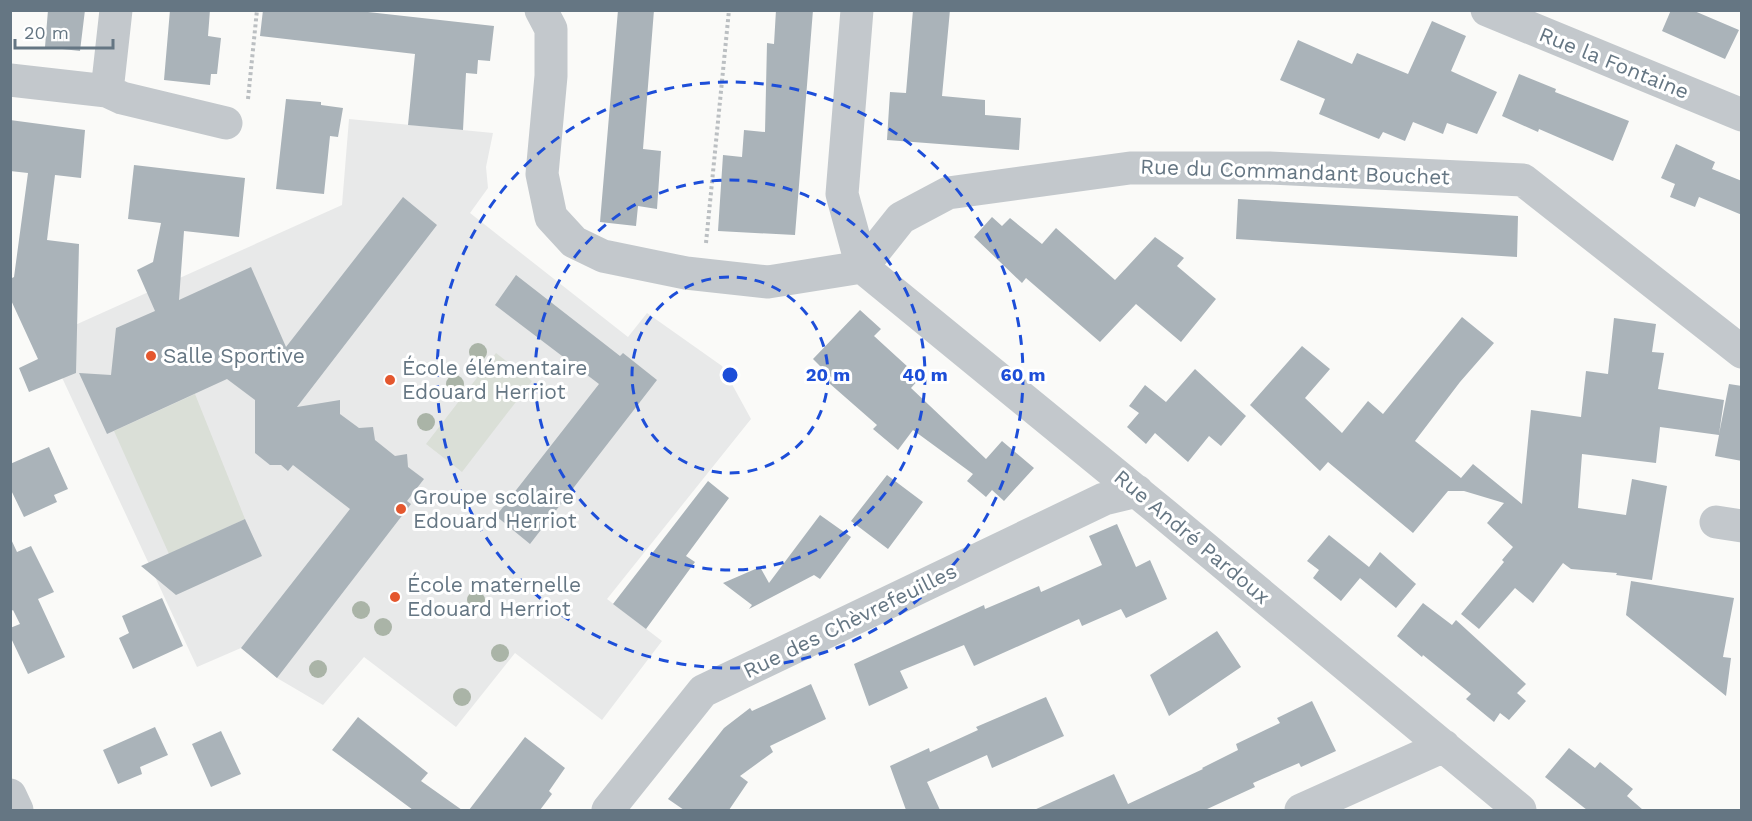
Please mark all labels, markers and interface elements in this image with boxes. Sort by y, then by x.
scale bar [15,12,112,50]
street label: Rue la Fontaine [1536,21,1693,104]
text: 20 m [24,22,69,43]
street label: Rue du Commandant Bouchet [1140,154,1450,189]
place label: Salle Sportive [163,343,305,368]
marker: Salle Sportive [144,349,158,363]
place label: École élémentaire Edouard Herriot [402,355,587,404]
text: 20 m [806,364,850,385]
text: 40 m [902,364,948,385]
text: 60 m [1001,364,1045,385]
centre of rings [720,365,740,385]
marker: École élémentaire Edouard Herriot [383,373,397,387]
street label: Rue André Pardoux [1109,464,1275,609]
place label: Groupe scolaire Edouard Herriot [413,484,577,533]
marker: Groupe scolaire Edouard Herriot [394,502,408,516]
street label: Rue des Chèvrefeuilles [739,558,961,683]
place label: École maternelle Edouard Herriot [407,572,581,621]
marker: École maternelle Edouard Herriot [388,590,402,604]

